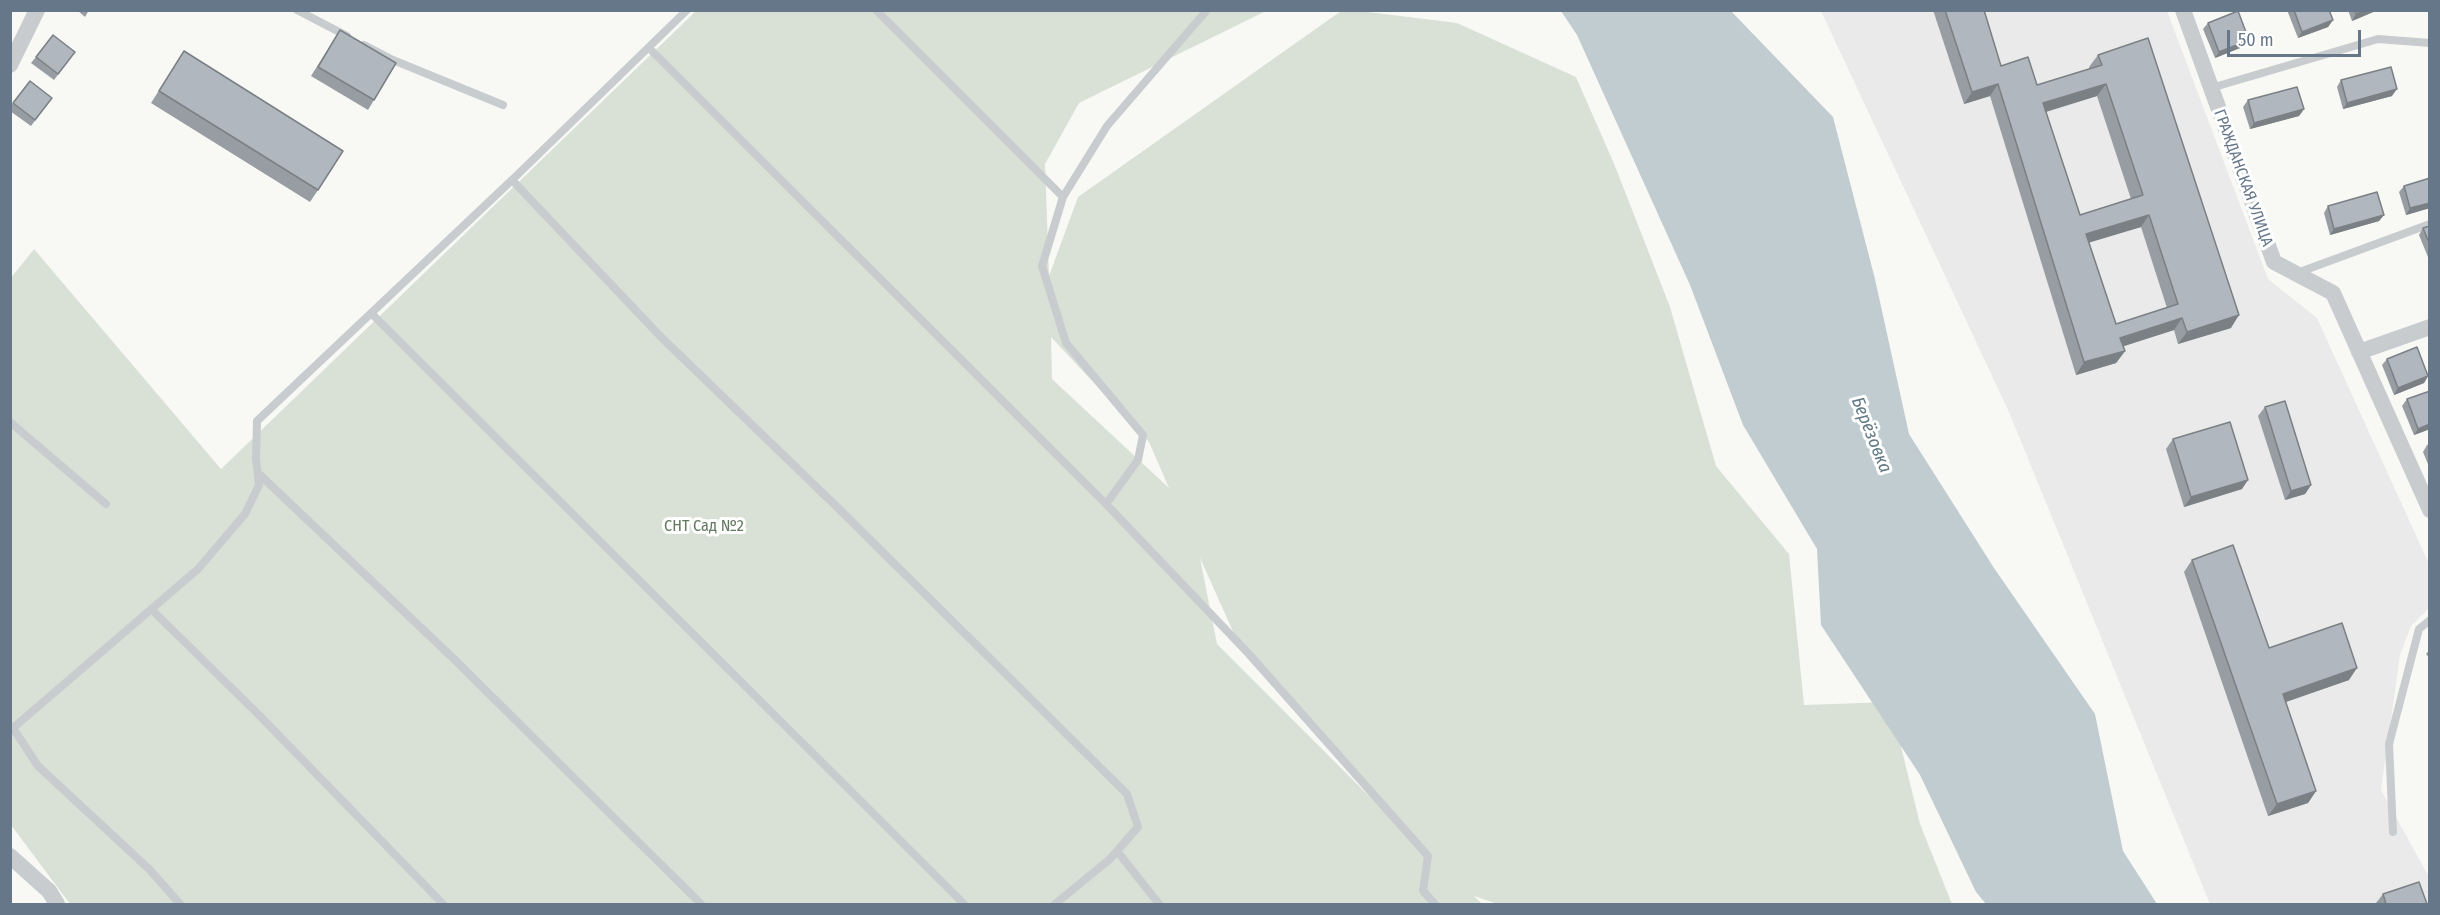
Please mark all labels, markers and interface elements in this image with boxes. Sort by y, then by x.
scale bar [2230,18,2364,56]
text: 50 m [2238,29,2274,51]
street label: ГРАЖДАНСКАЯ УЛИЦА [2209,107,2277,249]
water label: Берёзовка [1846,394,1896,476]
park label: СНТ Сад №2 [664,517,744,537]

